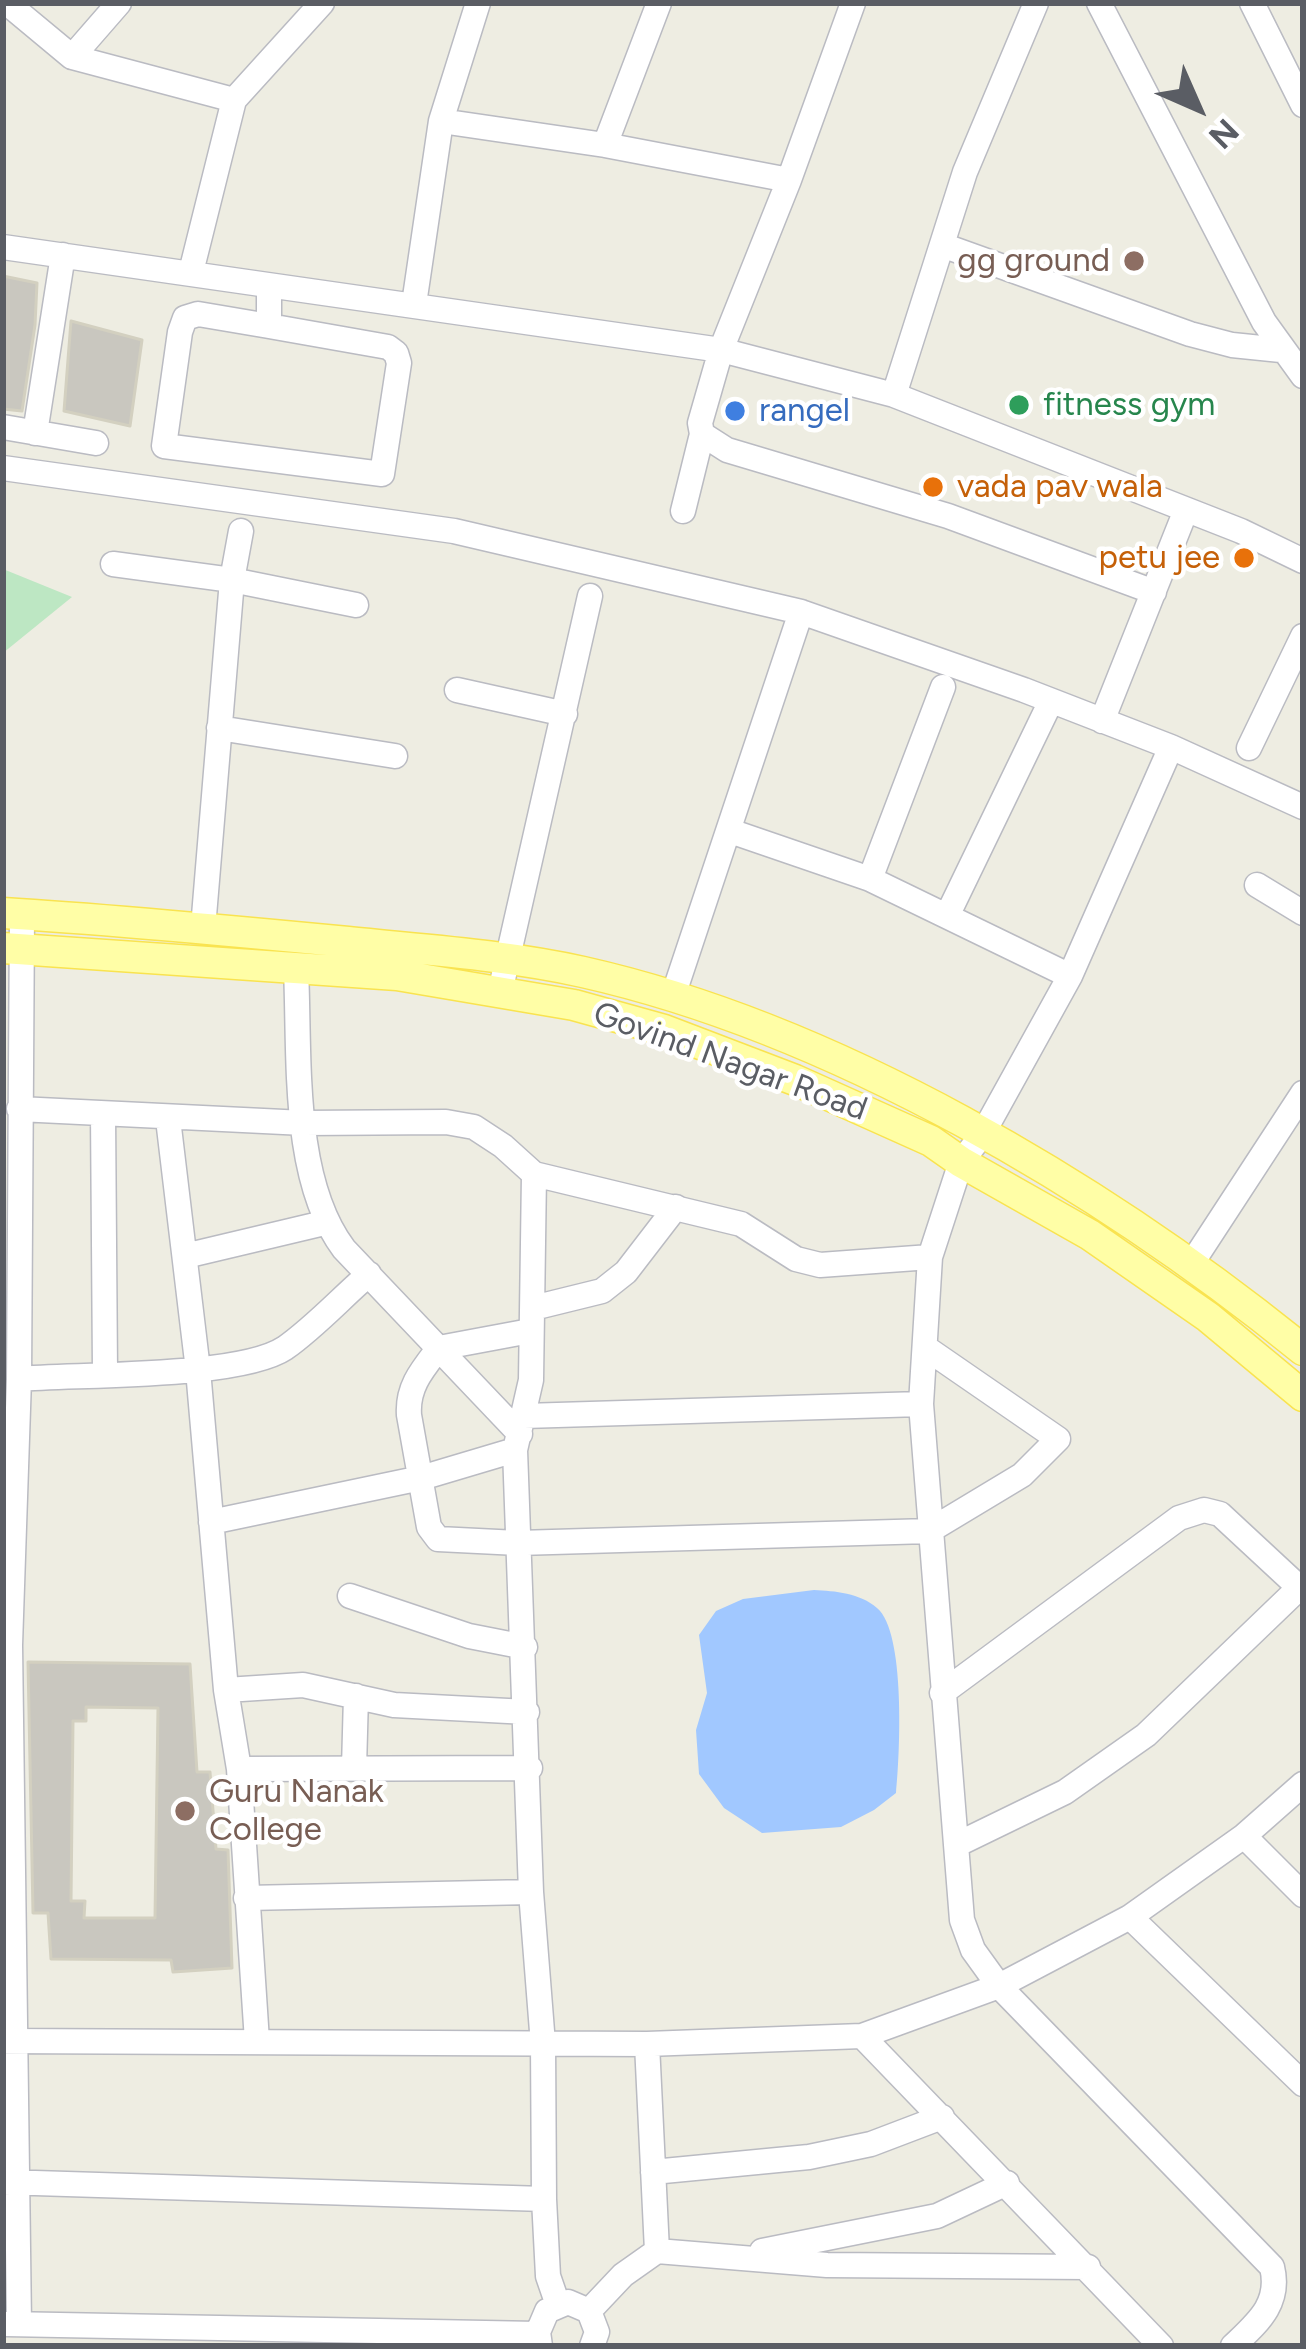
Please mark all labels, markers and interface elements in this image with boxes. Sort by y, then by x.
north arrow [1138,48,1258,168]
text: N [1201,111,1247,157]
place label: gg ground [957,241,1110,281]
marker: gg ground [1121,248,1147,274]
place label: fitness gym [1043,385,1215,425]
place label: rangel [759,391,850,431]
marker: fitness gym [1006,392,1032,418]
marker: rangel [722,398,748,424]
place label: vada pav wala [957,467,1163,507]
marker: vada pav wala [920,474,946,500]
place label: petu jee [1099,538,1220,578]
marker: petu jee [1231,545,1257,571]
street label: Govind Nagar Road [588,994,872,1130]
place label: Guru Nanak College [209,1772,384,1850]
marker: Guru Nanak College [172,1798,198,1824]

